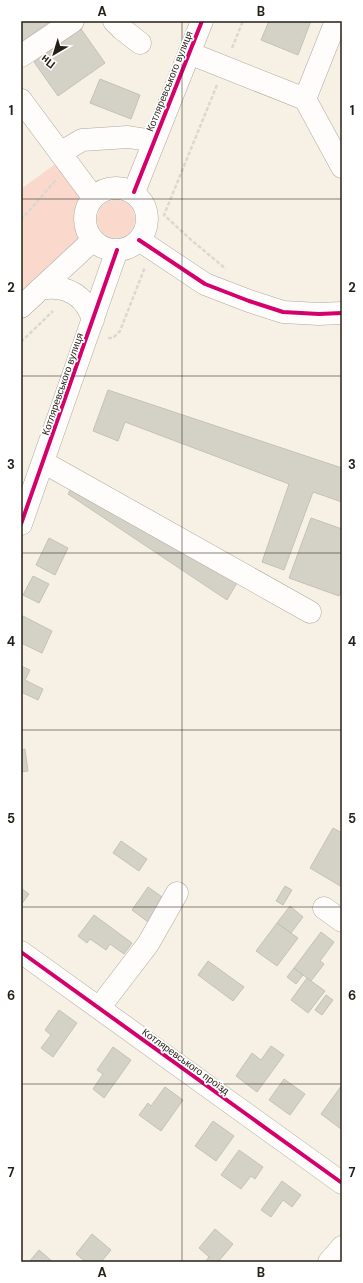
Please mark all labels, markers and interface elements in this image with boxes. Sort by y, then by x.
text: A [97,3,107,20]
text: B [257,3,265,20]
street label: Котляревського вулиця [143,29,196,133]
north arrow [34,34,74,74]
text: Пн [38,52,58,72]
text: 1 [9,102,13,119]
text: 1 [350,102,354,119]
text: 2 [7,279,15,296]
text: 2 [348,279,356,296]
street label: Котляревського вулиця [39,331,86,437]
text: 3 [7,456,15,473]
text: 3 [348,456,356,473]
text: 4 [7,633,15,650]
text: 4 [348,633,356,650]
text: 5 [7,810,15,827]
text: 5 [348,810,356,827]
text: 6 [7,987,15,1004]
text: 6 [348,987,356,1004]
street label: Котляревського проїзд [140,1025,232,1097]
text: 7 [8,1164,15,1181]
text: 7 [349,1164,356,1181]
text: A [97,1264,107,1281]
text: B [257,1264,265,1281]

